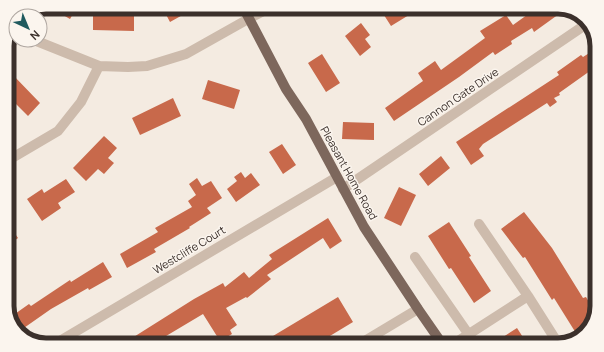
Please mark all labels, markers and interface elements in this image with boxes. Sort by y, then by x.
north arrow [8,8,48,48]
text: N [27,27,43,44]
street label: Cannon Gate Drive [414,64,502,129]
street label: Pleasant Home Road [317,123,381,222]
street label: Westcliffe Court [150,222,228,277]

